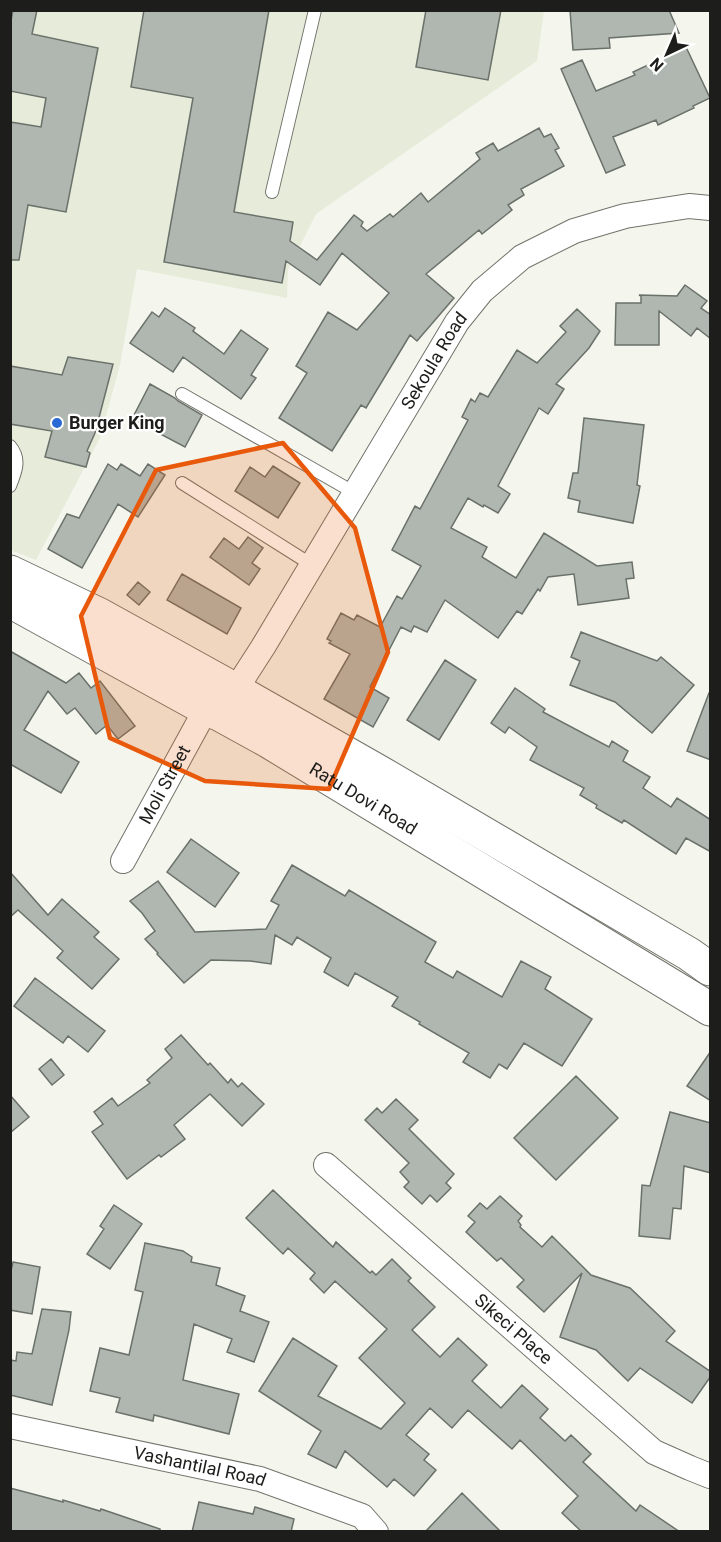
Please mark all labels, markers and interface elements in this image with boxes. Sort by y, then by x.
north arrow [637,24,697,84]
text: N [646,54,668,75]
street label: Sekoula Road [396,308,471,413]
place label: Burger King [69,412,165,433]
marker: Burger King [50,416,64,430]
street label: Moli Street [134,741,194,827]
street label: Ratu Dovi Road [306,758,421,839]
street label: Sikeci Place [471,1289,557,1368]
street label: Vashantilal Road [132,1442,269,1490]

